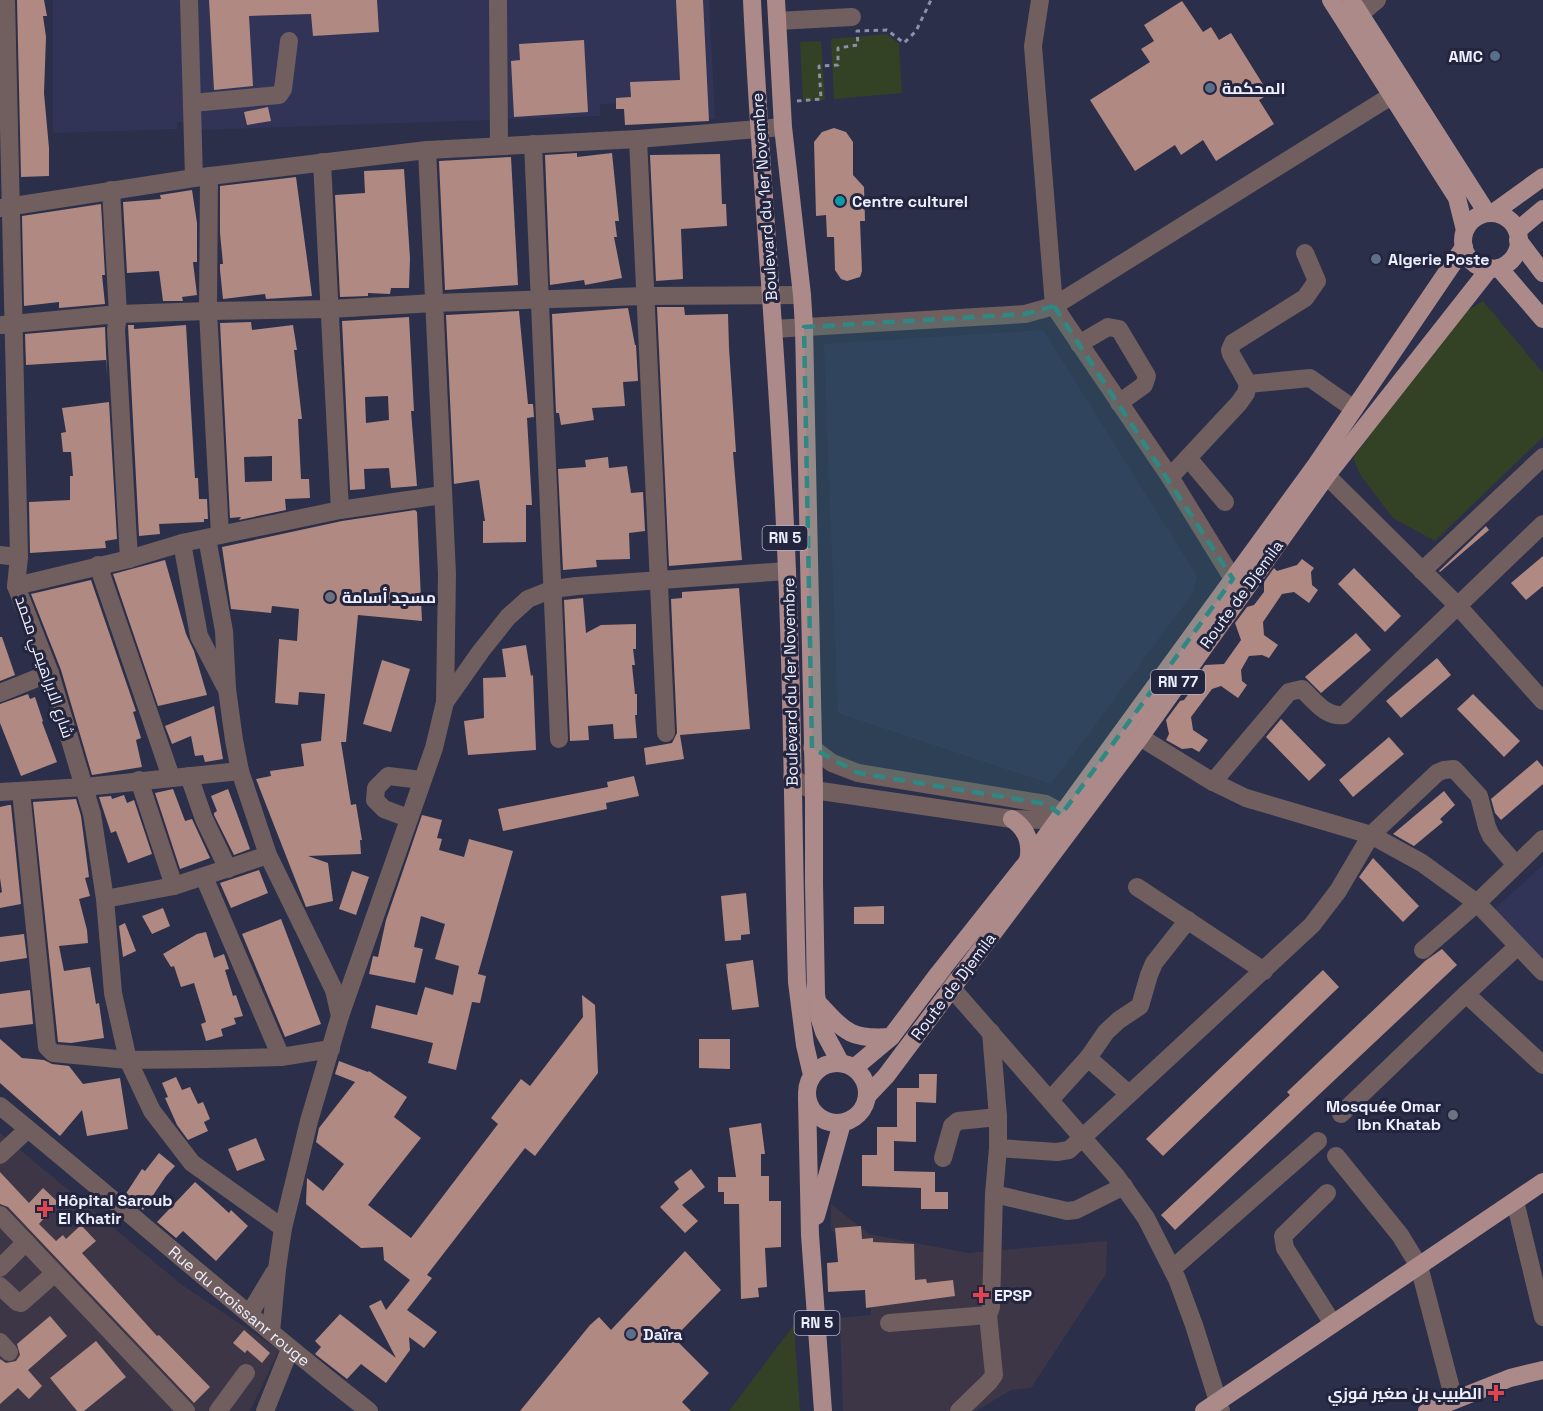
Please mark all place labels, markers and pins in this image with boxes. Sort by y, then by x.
place label: AMC [1448,46,1483,67]
marker: AMC [1488,49,1502,63]
place label: المحكمة [1222,78,1285,99]
marker: المحكمة [1203,81,1217,95]
place label: Centre culturel [852,191,968,212]
marker: Centre culturel [833,194,847,208]
place label: Algerie Poste [1388,249,1489,270]
marker: Algerie Poste [1369,252,1383,266]
place label: مسجد أسامة [342,587,436,608]
marker: مسجد أسامة [323,590,337,604]
place label: Mosquée Omar Ibn Khatab [1326,1096,1441,1135]
marker: Mosquée Omar Ibn Khatab [1446,1108,1460,1122]
place label: Hôpital Saroub El Khatir [58,1190,172,1229]
marker: Hôpital Saroub El Khatir [36,1200,54,1218]
place label: EPSP [994,1285,1032,1306]
marker: EPSP [972,1286,990,1304]
place label: Daïra [643,1324,683,1345]
marker: Daïra [624,1327,638,1341]
place label: الطبيب بن صغير فوزي [1328,1383,1482,1406]
marker: الطبيب بن صغير فوزي [1487,1384,1505,1402]

